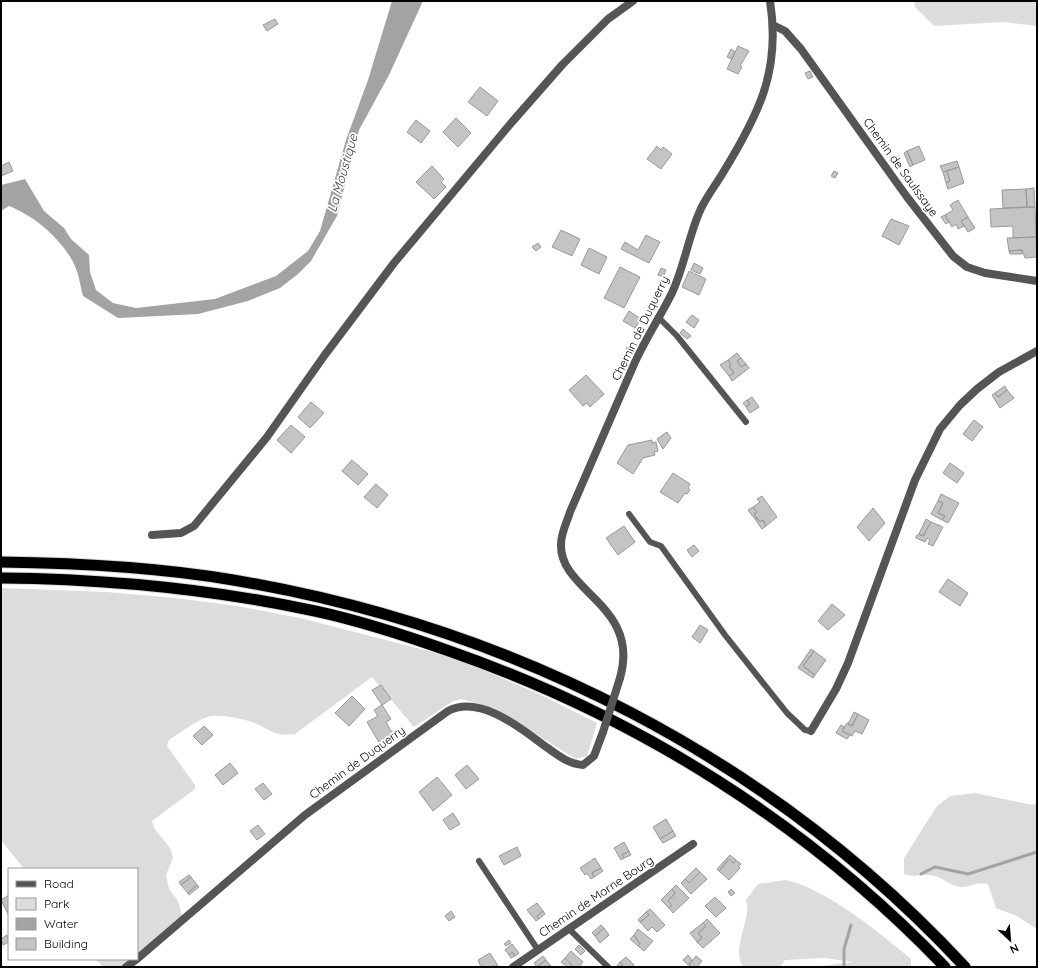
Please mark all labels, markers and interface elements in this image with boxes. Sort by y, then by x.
street label: Chemin de Saulssaye [860,115,942,219]
water label: La Moustique [323,132,361,214]
street label: Chemin de Duquerry [608,273,672,383]
street label: Chemin de Duquerry [306,722,408,802]
street label: Chemin de Morne Bourg [536,852,656,940]
legend [8,868,138,960]
text: Road [44,876,74,891]
text: Park [44,896,69,911]
text: Water [44,916,79,931]
north arrow [990,920,1030,960]
text: Building [44,936,88,951]
text: N [1008,941,1021,957]

